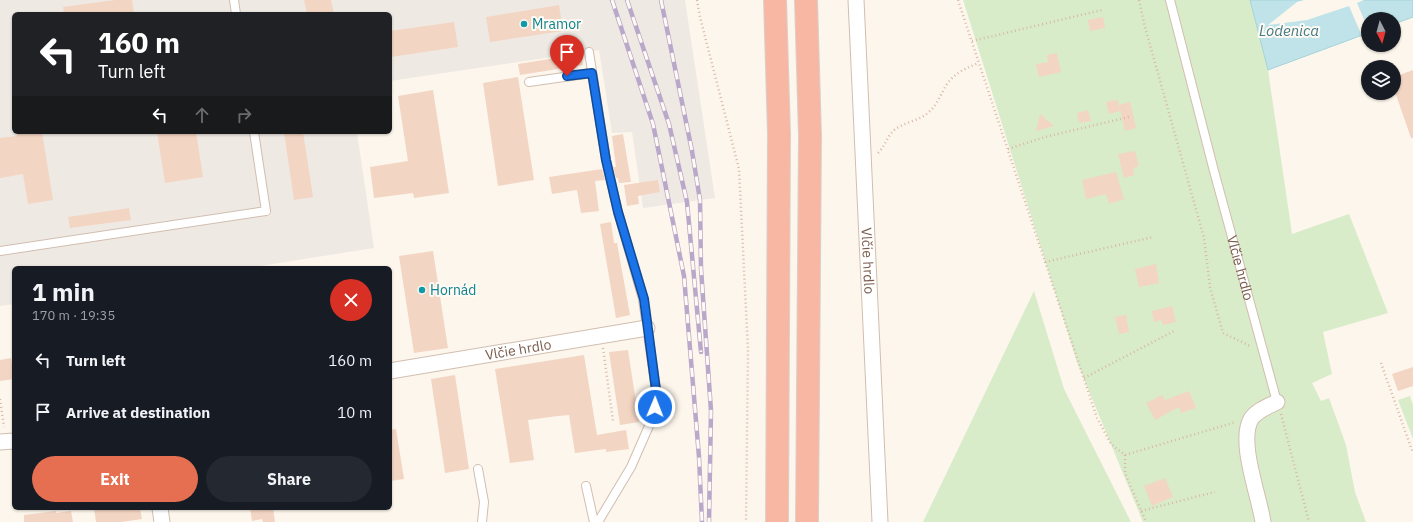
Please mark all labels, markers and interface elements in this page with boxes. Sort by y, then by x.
north arrow [1361,12,1401,52]
map controls [1361,12,1401,100]
place label: Mramor [532,15,581,33]
marker: Mramor [519,19,529,29]
water label: Lodenica [1259,21,1319,40]
text: 160 m [98,24,180,61]
icon: left [32,28,84,80]
pin [550,35,584,76]
icon: arrive [556,41,578,63]
text: Turn left [98,60,166,83]
button: layers [1361,60,1401,100]
icon: left [149,104,171,126]
icon: ahead [191,104,213,126]
icon: right [233,104,255,126]
street label: Vlčie hrdlo [857,227,879,295]
street label: Vlčie hrdlo [1223,233,1258,303]
text: 1 min [32,276,95,308]
button: close [330,279,372,321]
place label: Hornád [430,281,476,299]
marker: Hornád [417,285,427,295]
text: 170 m · 19:35 [32,307,115,324]
street label: Vlčie hrdlo [484,335,553,364]
icon: left [32,349,54,371]
text: Turn left [66,351,126,370]
text: 160 m [328,351,372,370]
position arrow [634,386,676,428]
icon: arrive [32,401,54,423]
text: Arrive at destination [66,403,210,422]
text: 10 m [337,403,372,422]
button: Exit [32,456,198,502]
button: Share [206,456,372,502]

